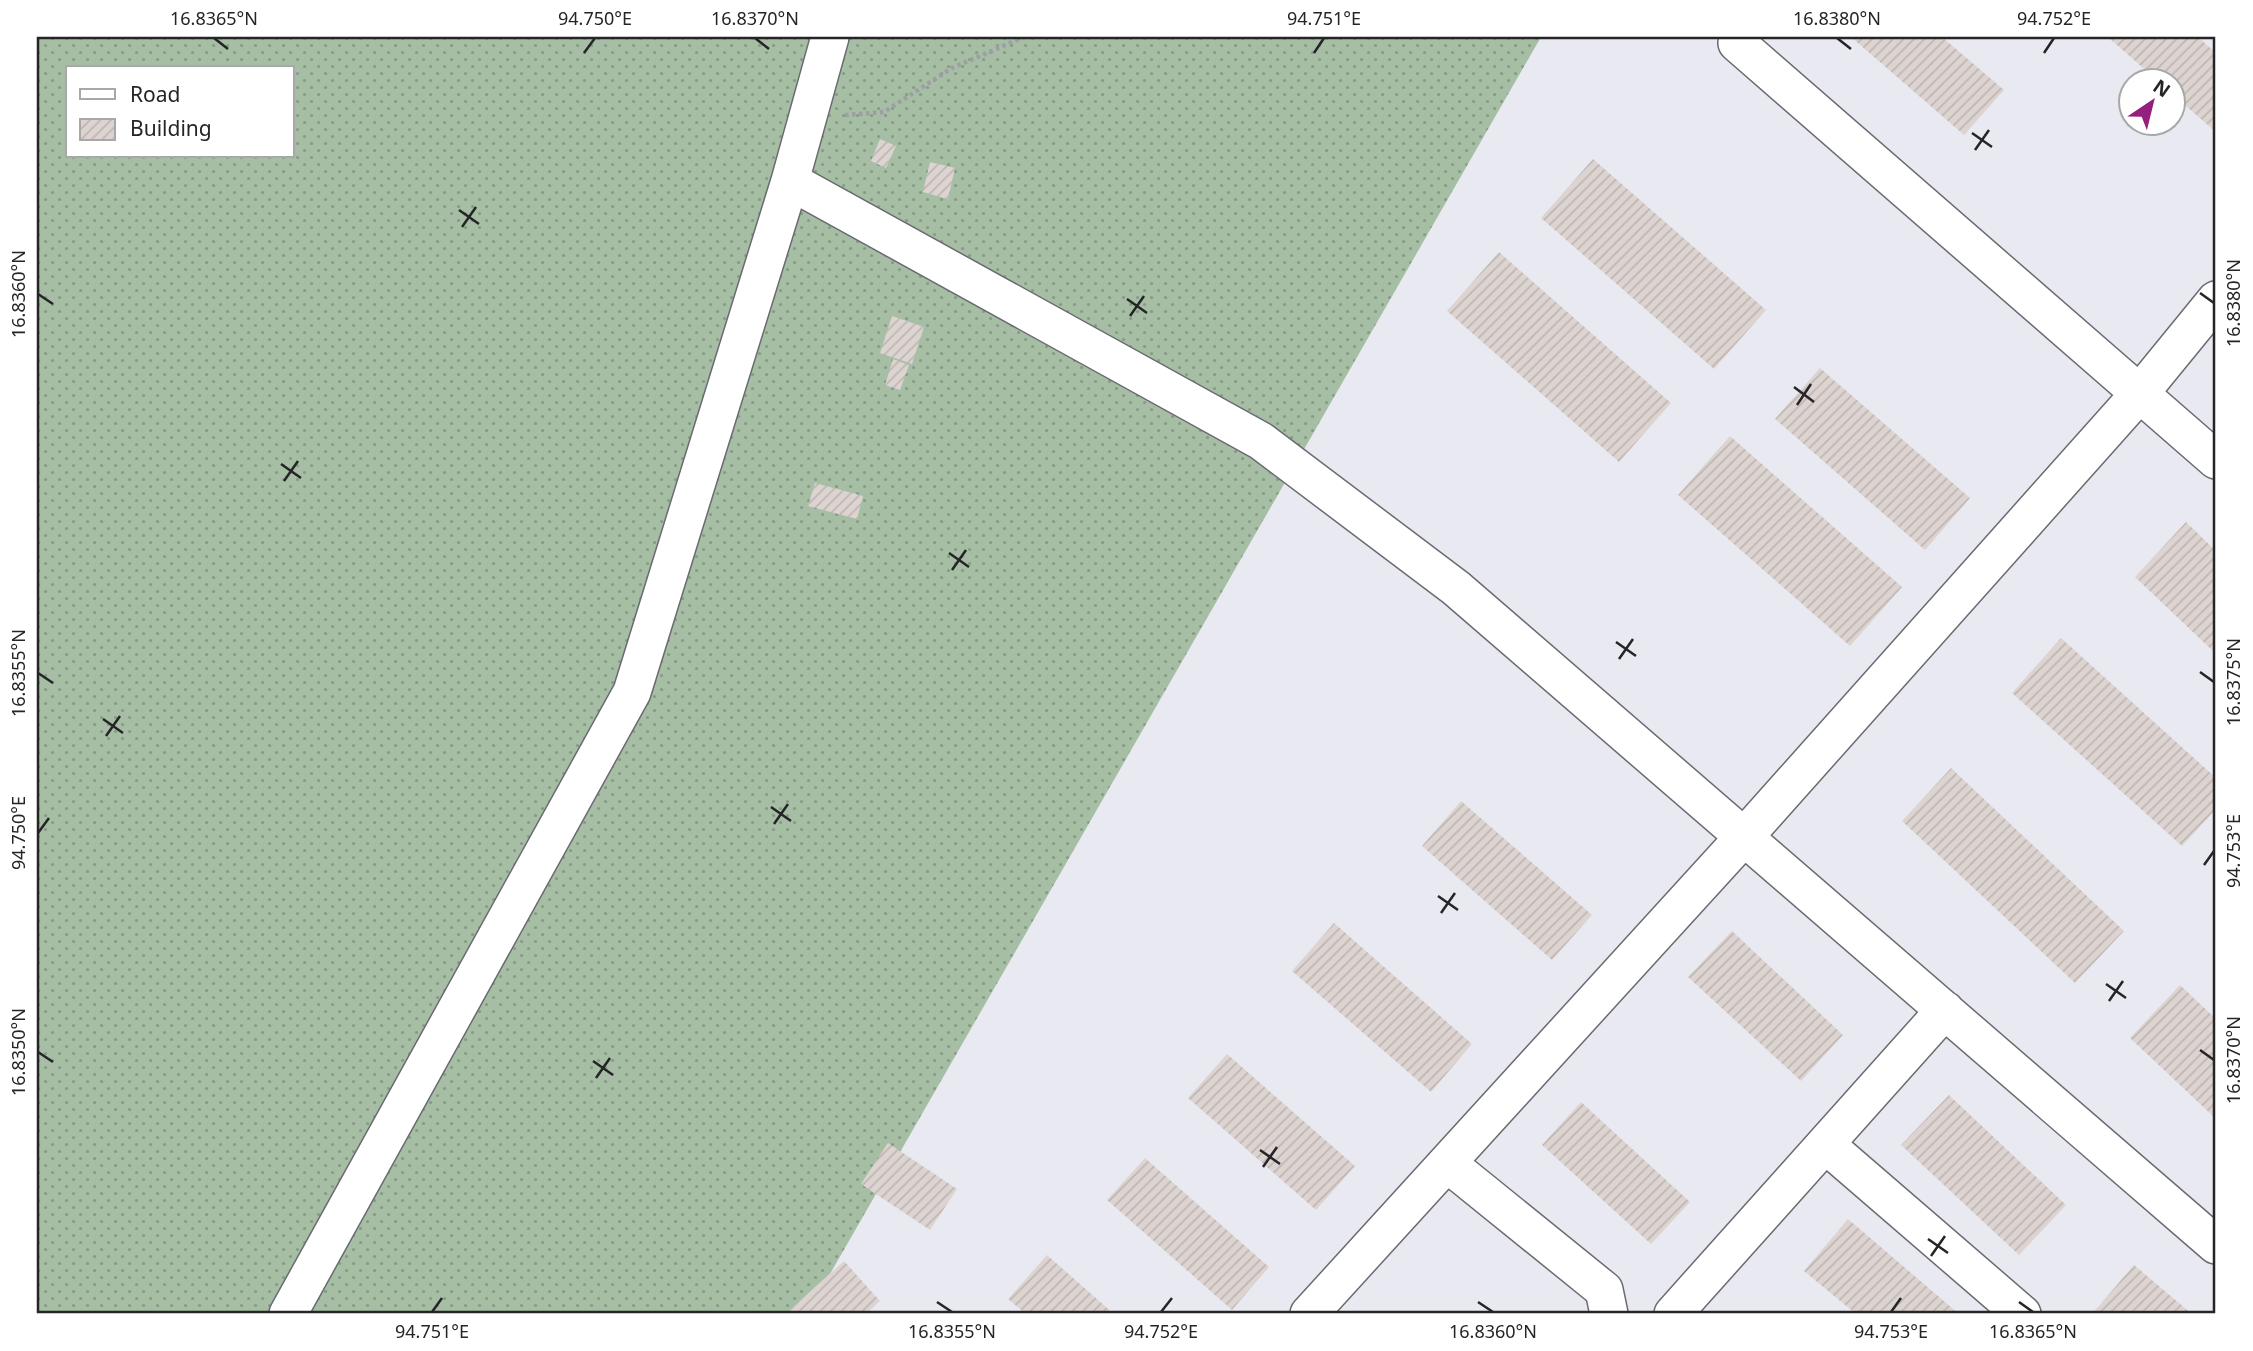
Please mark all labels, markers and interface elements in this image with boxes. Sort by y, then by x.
text: 16.8365°N [170,6,258,30]
text: 94.750°E [558,6,632,30]
text: 16.8370°N [711,6,799,30]
text: 94.751°E [1287,6,1361,30]
text: 16.8380°N [1793,6,1881,30]
text: 94.752°E [2017,6,2091,30]
legend [66,66,294,158]
north arrow [2116,66,2186,136]
text: N [2148,73,2176,103]
text: Road [130,80,180,108]
text: Building [130,114,212,142]
text: 16.8360°N [6,250,30,338]
text: 16.8380°N [2221,259,2245,347]
text: 16.8355°N [6,629,30,717]
text: 16.8375°N [2221,638,2245,726]
text: 94.750°E [6,796,30,870]
text: 94.753°E [2221,814,2245,888]
text: 16.8350°N [6,1008,30,1096]
text: 16.8370°N [2221,1016,2245,1104]
text: 94.751°E [395,1319,469,1343]
text: 16.8355°N [908,1319,996,1343]
text: 94.752°E [1124,1319,1198,1343]
text: 16.8360°N [1449,1319,1537,1343]
text: 94.753°E [1854,1319,1928,1343]
text: 16.8365°N [1989,1319,2077,1343]

